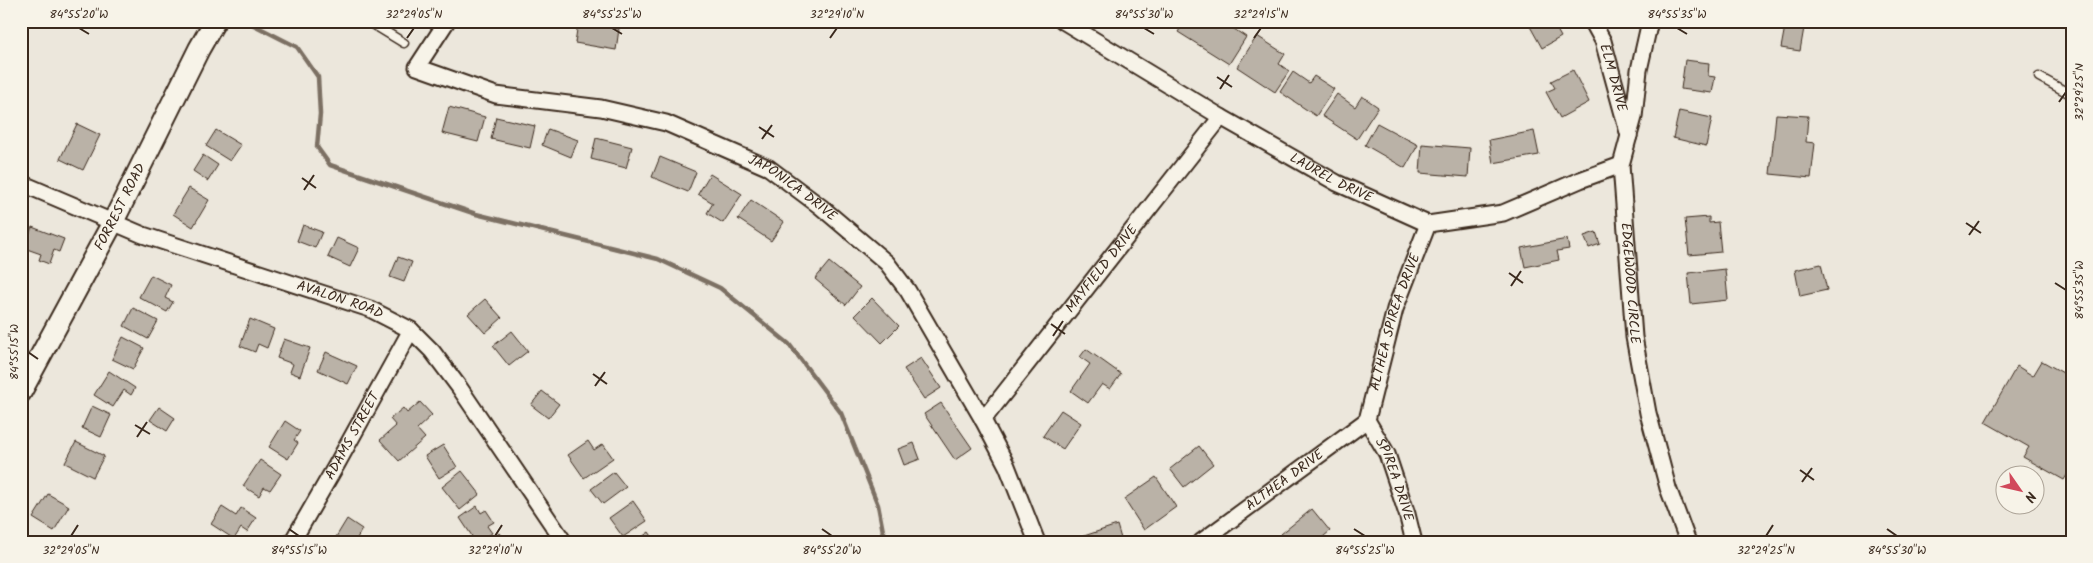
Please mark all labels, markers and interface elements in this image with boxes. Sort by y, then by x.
text: 84°55'20"W [50,5,108,24]
text: 32°29'05"N [385,5,443,24]
text: 84°55'25"W [582,5,642,24]
text: 32°29'10"N [810,5,864,24]
text: 84°55'30"W [1115,5,1173,24]
text: 32°29'15"N [1234,5,1288,24]
text: 84°55'35"W [1647,5,1707,24]
street label: ELM DRIVE [1593,41,1633,115]
text: 32°29'25"N [2070,63,2089,121]
street label: LAUREL DRIVE [1285,147,1377,209]
street label: JAPONICA DRIVE [744,149,842,227]
street label: FORREST ROAD [89,159,152,254]
street label: MAYFIELD DRIVE [1060,220,1144,318]
street label: EDGEWOOD CIRCLE [1614,222,1646,347]
street label: ALTHEA SPIREA DRIVE [1364,249,1427,393]
text: 84°55'35"W [2070,260,2089,320]
street label: AVALON ROAD [294,275,387,325]
text: 84°55'15"W [5,324,24,380]
street label: ADAMS STREET [319,387,386,484]
street label: SPIREA DRIVE [1369,434,1420,524]
street label: ALTHEA DRIVE [1241,444,1329,517]
north arrow [1996,466,2046,516]
text: N [2018,487,2042,507]
text: 32°29'05"N [42,541,100,560]
text: 84°55'15"W [271,541,327,560]
text: 32°29'10"N [468,541,522,560]
text: 84°55'20"W [803,541,861,560]
text: 84°55'25"W [1335,541,1395,560]
text: 32°29'25"N [1737,541,1795,560]
text: 84°55'30"W [1868,541,1926,560]

